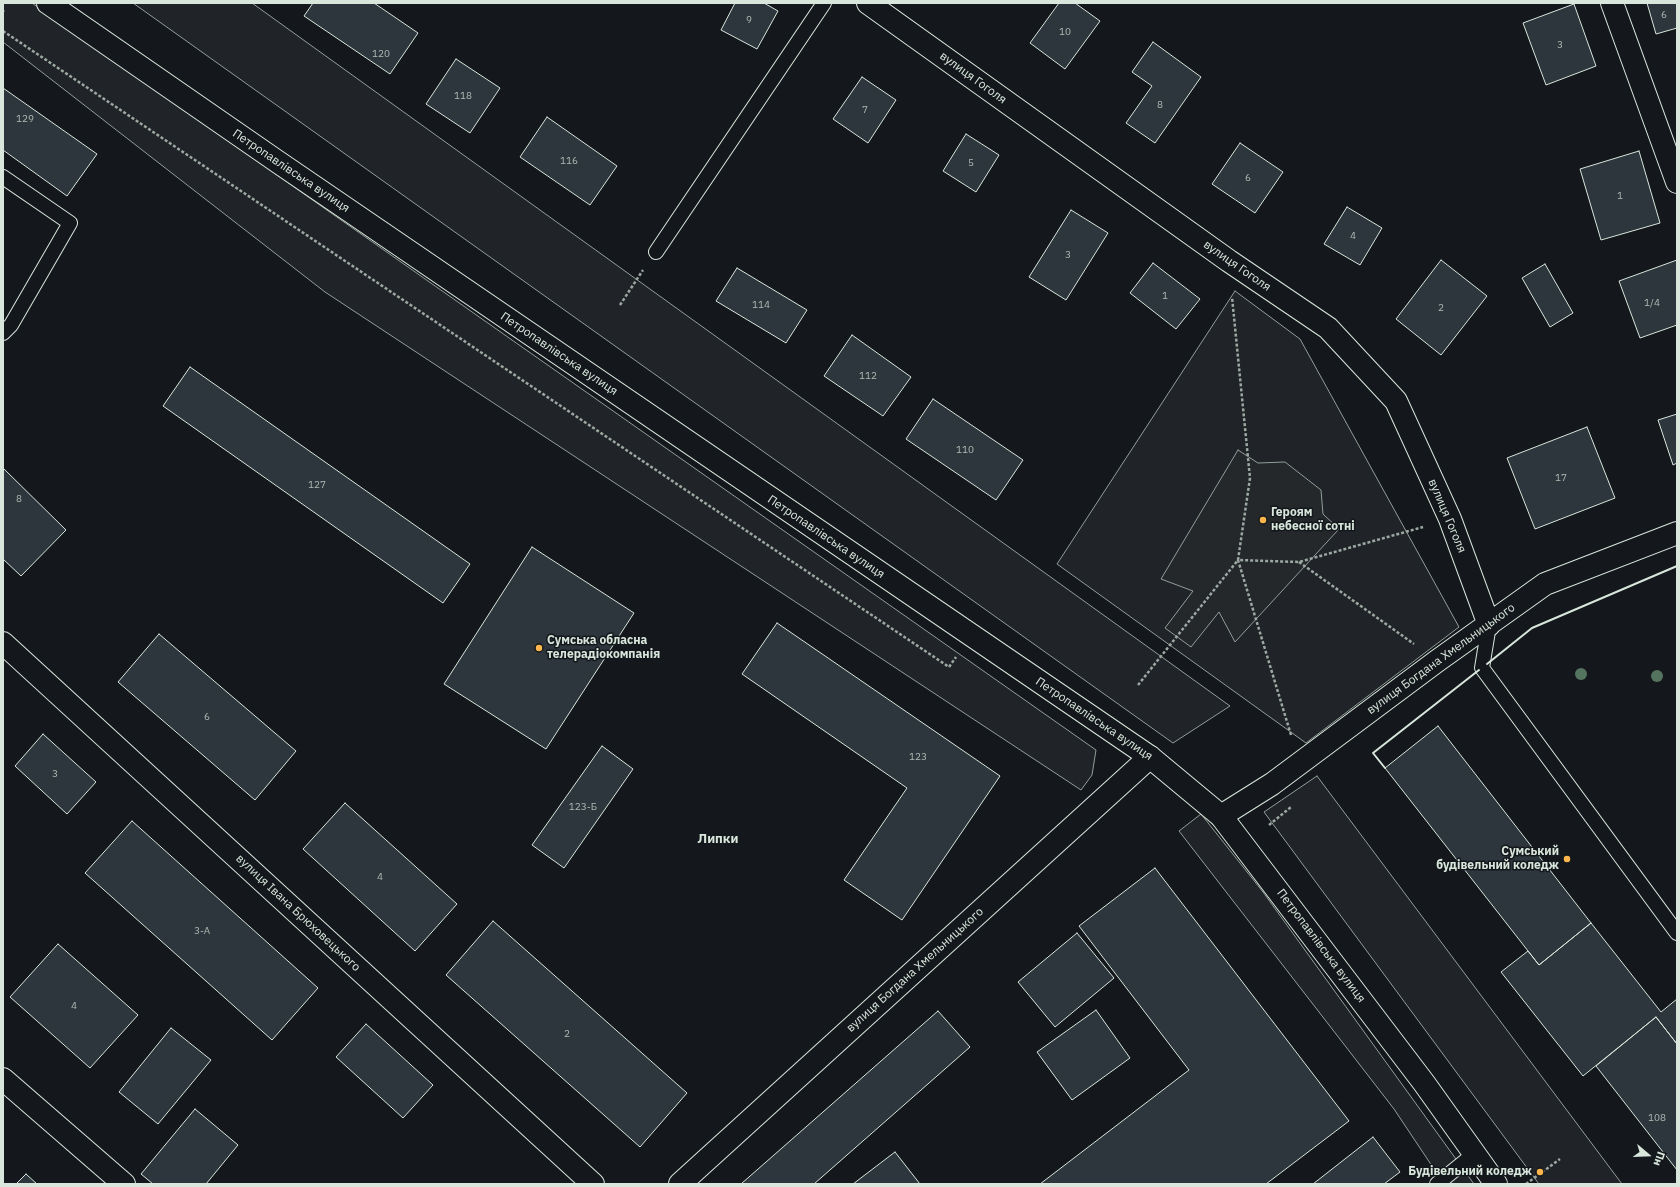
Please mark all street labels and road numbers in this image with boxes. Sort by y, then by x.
street label: вулиця Гоголя [937,49,1009,107]
street label: Петропавлівська вулиця [230,126,352,216]
street label: вулиця Гоголя [1200,237,1274,295]
street label: Петропавлівська вулиця [498,309,620,399]
street label: вулиця Гоголя [1425,477,1469,555]
street label: Петропавлівська вулиця [765,492,887,582]
street label: вулиця Богдана Хмельницького [1364,600,1518,718]
street label: Петропавлівська вулиця [1033,674,1155,764]
street label: вулиця Івана Брюховецького [233,852,363,974]
street label: Петропавлівська вулиця [1274,886,1368,1006]
street label: вулиця Богдана Хмельницького [844,905,986,1035]

